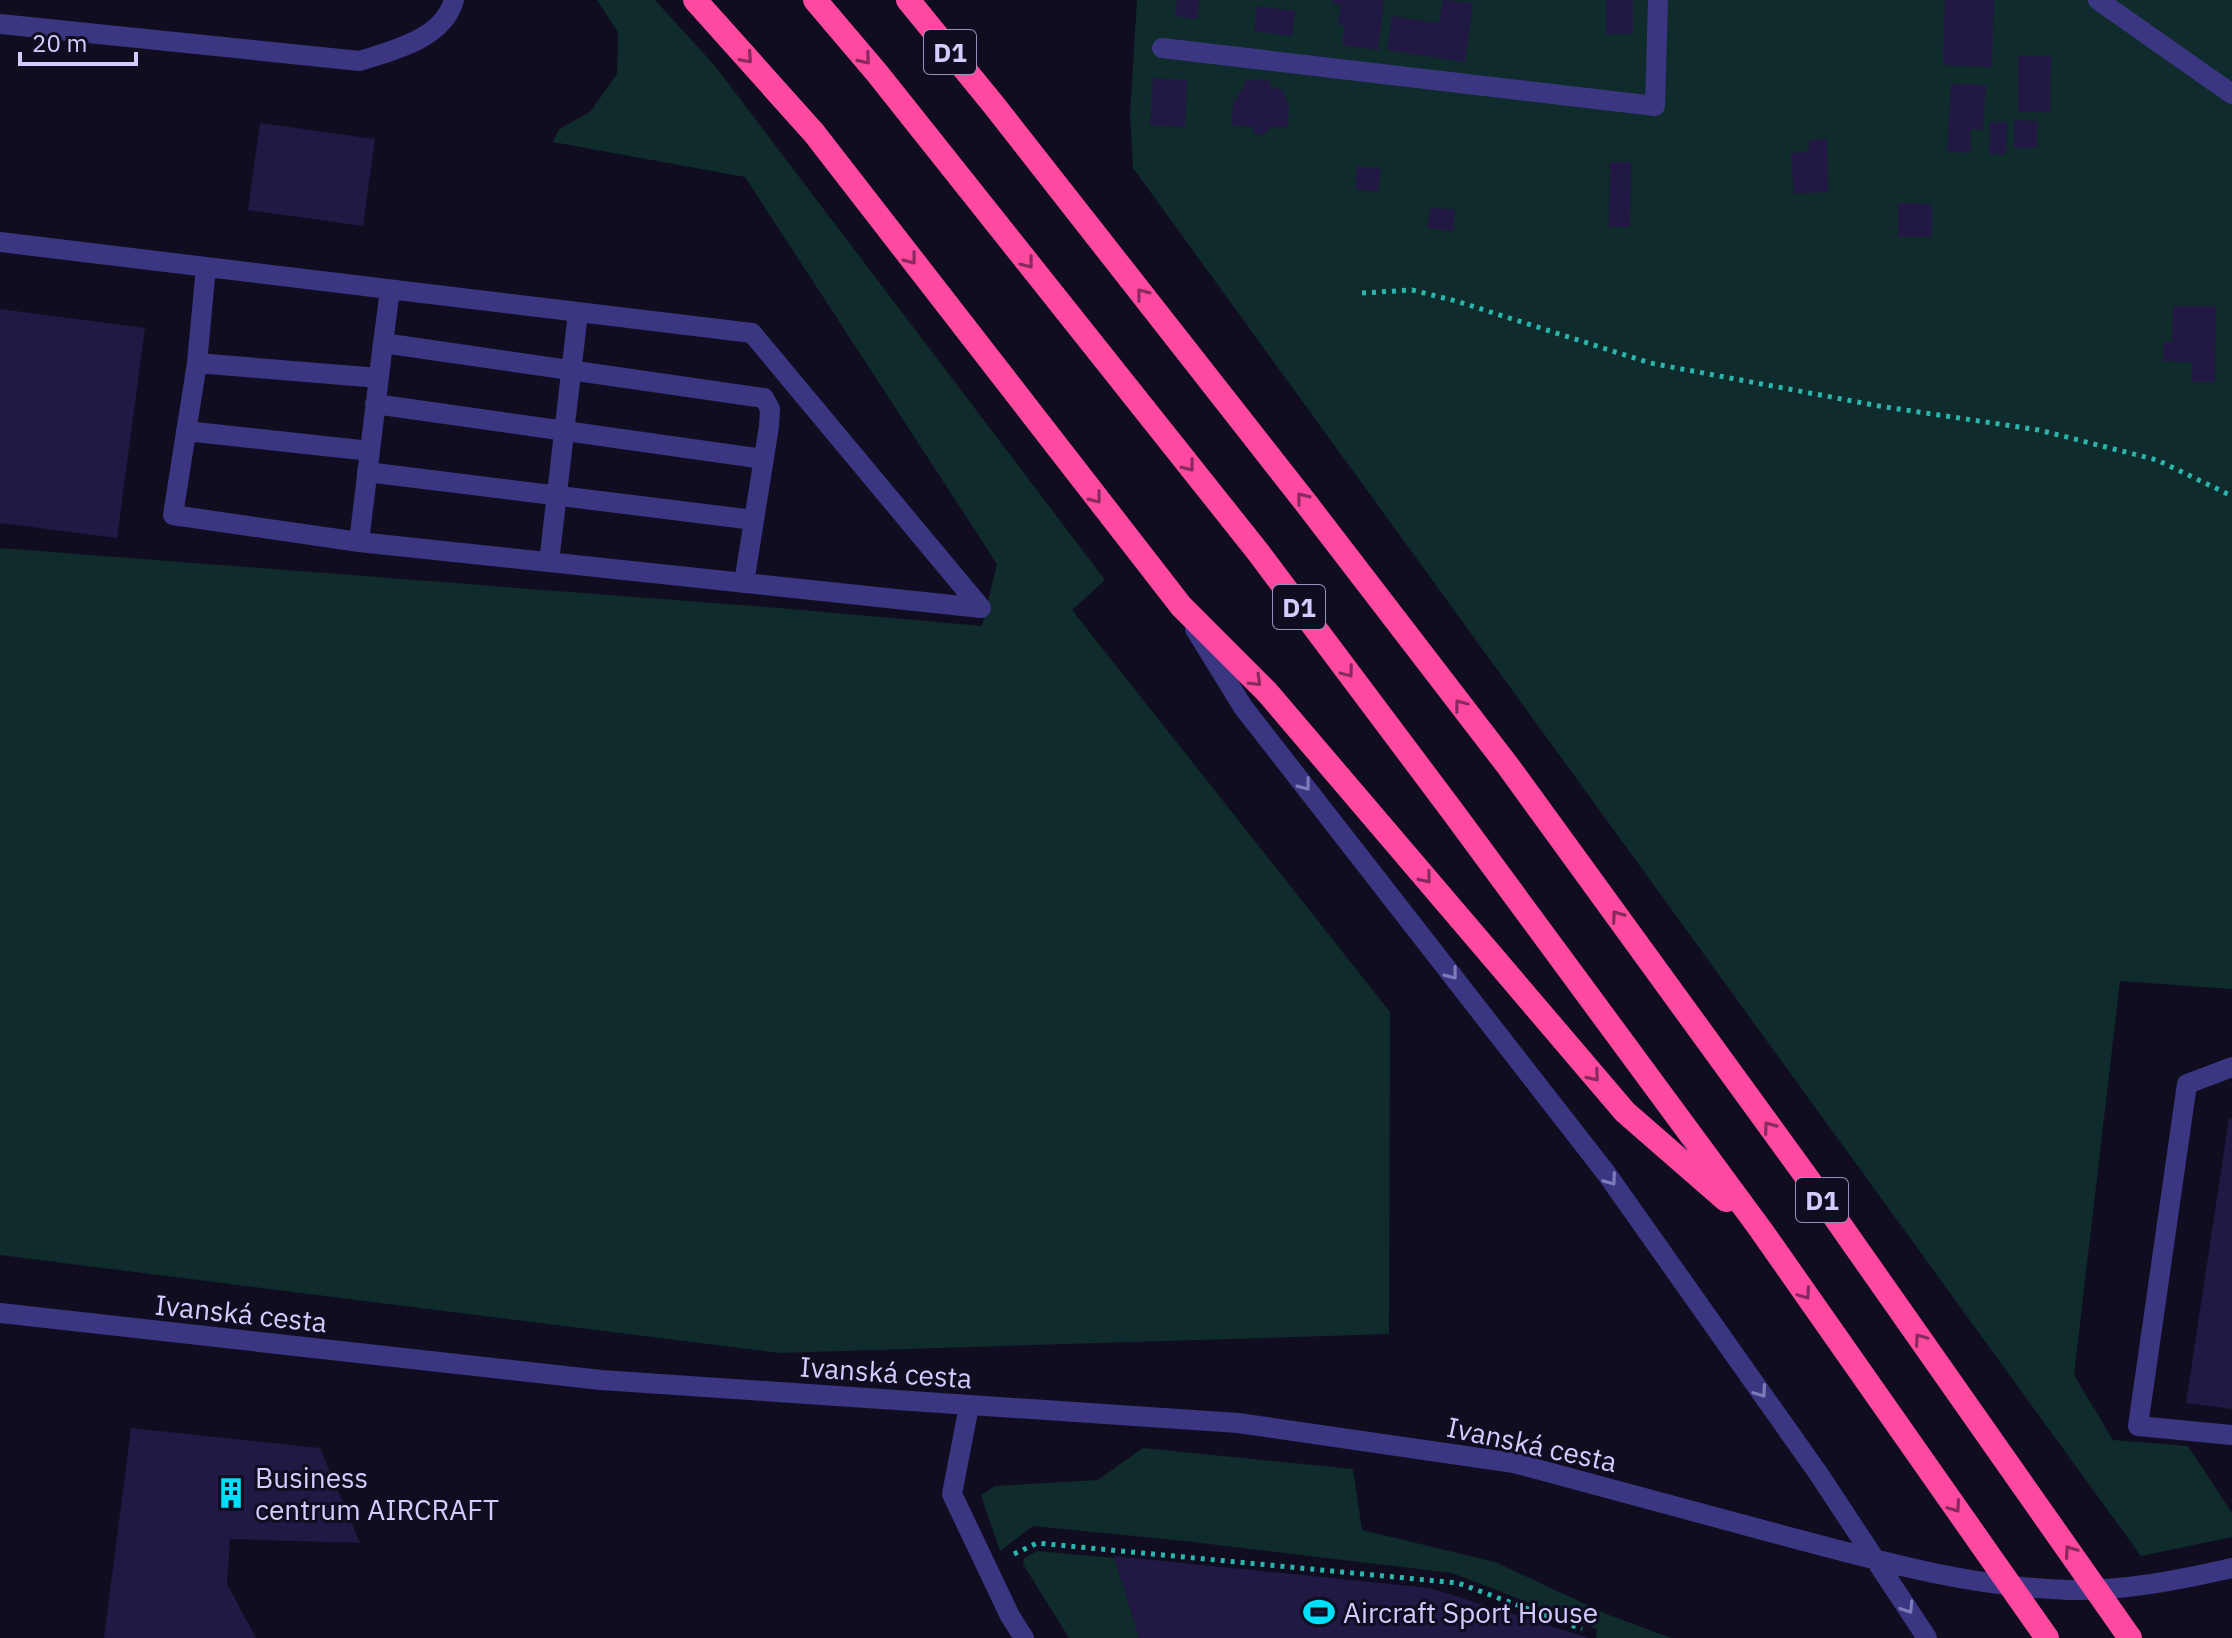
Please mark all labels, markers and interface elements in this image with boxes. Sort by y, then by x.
scale bar [20,16,136,66]
text: 20 m [32,27,87,59]
road number: D1 [924,30,976,74]
one-way arrow [737,49,752,63]
one-way arrow [855,50,870,65]
one-way arrow [902,250,916,265]
one-way arrow [1018,254,1032,269]
one-way arrow [1137,288,1151,302]
one-way arrow [1180,457,1194,472]
one-way arrow [1086,489,1101,503]
one-way arrow [1297,493,1312,507]
road number: D1 [1273,585,1325,629]
one-way arrow [1339,663,1353,678]
one-way arrow [1247,672,1261,686]
one-way arrow [1456,699,1470,713]
one-way arrow [1295,776,1309,791]
one-way arrow [1416,868,1431,883]
one-way arrow [1612,911,1626,925]
one-way arrow [1442,965,1457,979]
one-way arrow [1584,1066,1599,1081]
one-way arrow [1765,1121,1779,1135]
one-way arrow [1601,1171,1616,1186]
road number: D1 [1796,1178,1848,1222]
street label: Ivanská cesta [153,1286,329,1340]
one-way arrow [1795,1286,1810,1300]
one-way arrow [1915,1333,1930,1347]
street label: Ivanská cesta [798,1348,974,1396]
one-way arrow [1751,1383,1766,1398]
street label: Ivanská cesta [1444,1408,1620,1480]
place label: Business centrum AIRCRAFT [255,1459,499,1528]
building icon: Business centrum AIRCRAFT [214,1476,248,1510]
one-way arrow [1945,1499,1960,1513]
one-way arrow [2065,1545,2080,1560]
place label: Aircraft Sport House [1343,1594,1598,1631]
sports icon: Aircraft Sport House [1302,1595,1336,1629]
one-way arrow [1898,1599,1913,1614]

